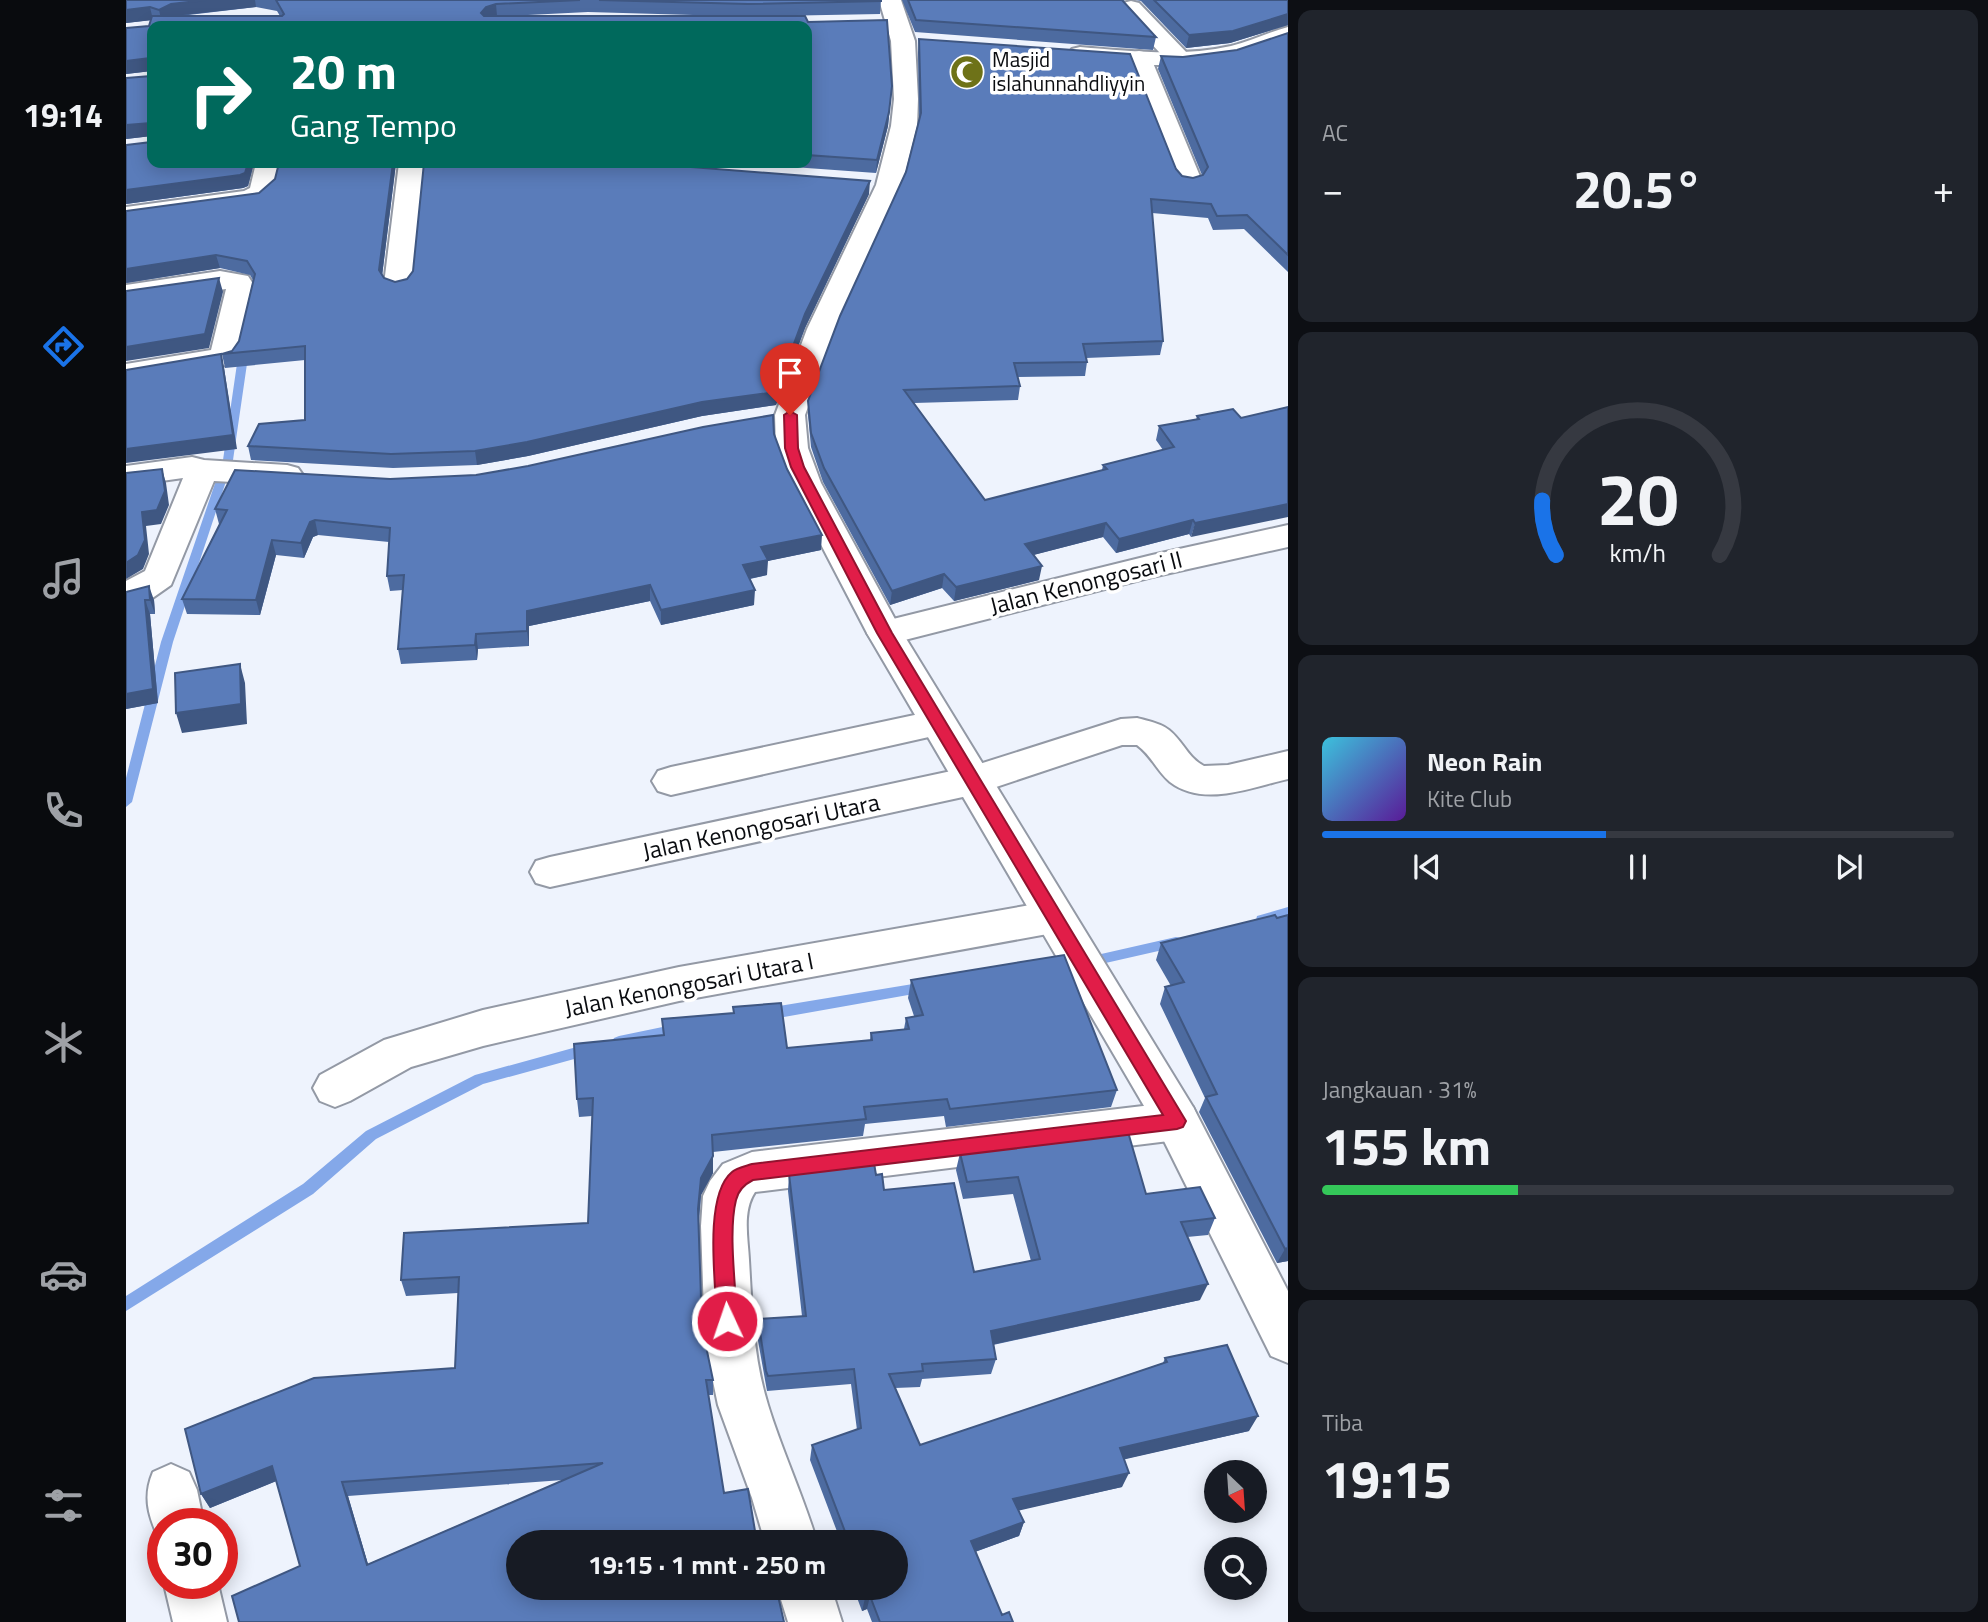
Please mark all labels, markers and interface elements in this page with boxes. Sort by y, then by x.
text: 20 m [290,33,397,108]
place label: Masjid islahunnahdliyyin [992,43,1145,99]
icon: right [175,49,266,140]
mosque icon: Masjid islahunnahdliyyin [948,53,986,91]
text: 19:14 [23,91,103,139]
text: Gang Tempo [290,101,457,149]
text: AC [1322,115,1348,150]
text: 20.5° [1573,149,1703,228]
text: − [1322,160,1343,218]
text: + [1933,160,1954,218]
icon: directions [39,322,88,371]
pin [760,343,820,415]
icon: arrive [771,354,809,392]
text: 20 [1597,443,1679,553]
text: km/h [1610,533,1666,571]
street label: Jalan Kenongosari II [986,541,1186,623]
icon: music [39,554,88,603]
text: Neon Rain [1427,742,1542,781]
text: Kite Club [1427,781,1512,816]
street label: Jalan Kenongosari Utara [639,783,883,869]
icon: phone [39,786,88,835]
icon: previous [1408,848,1446,886]
icon: pause [1619,848,1657,886]
icon: next [1830,848,1868,886]
street label: Jalan Kenongosari Utara I [561,942,816,1026]
icon: climate [39,1018,88,1067]
text: Jangkauan · 31% [1322,1072,1477,1107]
text: 155 km [1322,1106,1491,1185]
icon: car [39,1250,88,1299]
position arrow [690,1284,764,1358]
text: Tiba [1322,1405,1363,1440]
text: 19:15 [1322,1439,1452,1518]
north arrow [1204,1460,1267,1522]
map controls [1204,1460,1267,1600]
icon: filters [39,1481,88,1530]
speed limit sign: 30 [147,1508,238,1599]
button: search [1204,1537,1267,1600]
text: 19:15 · 1 mnt · 250 m [588,1545,826,1584]

